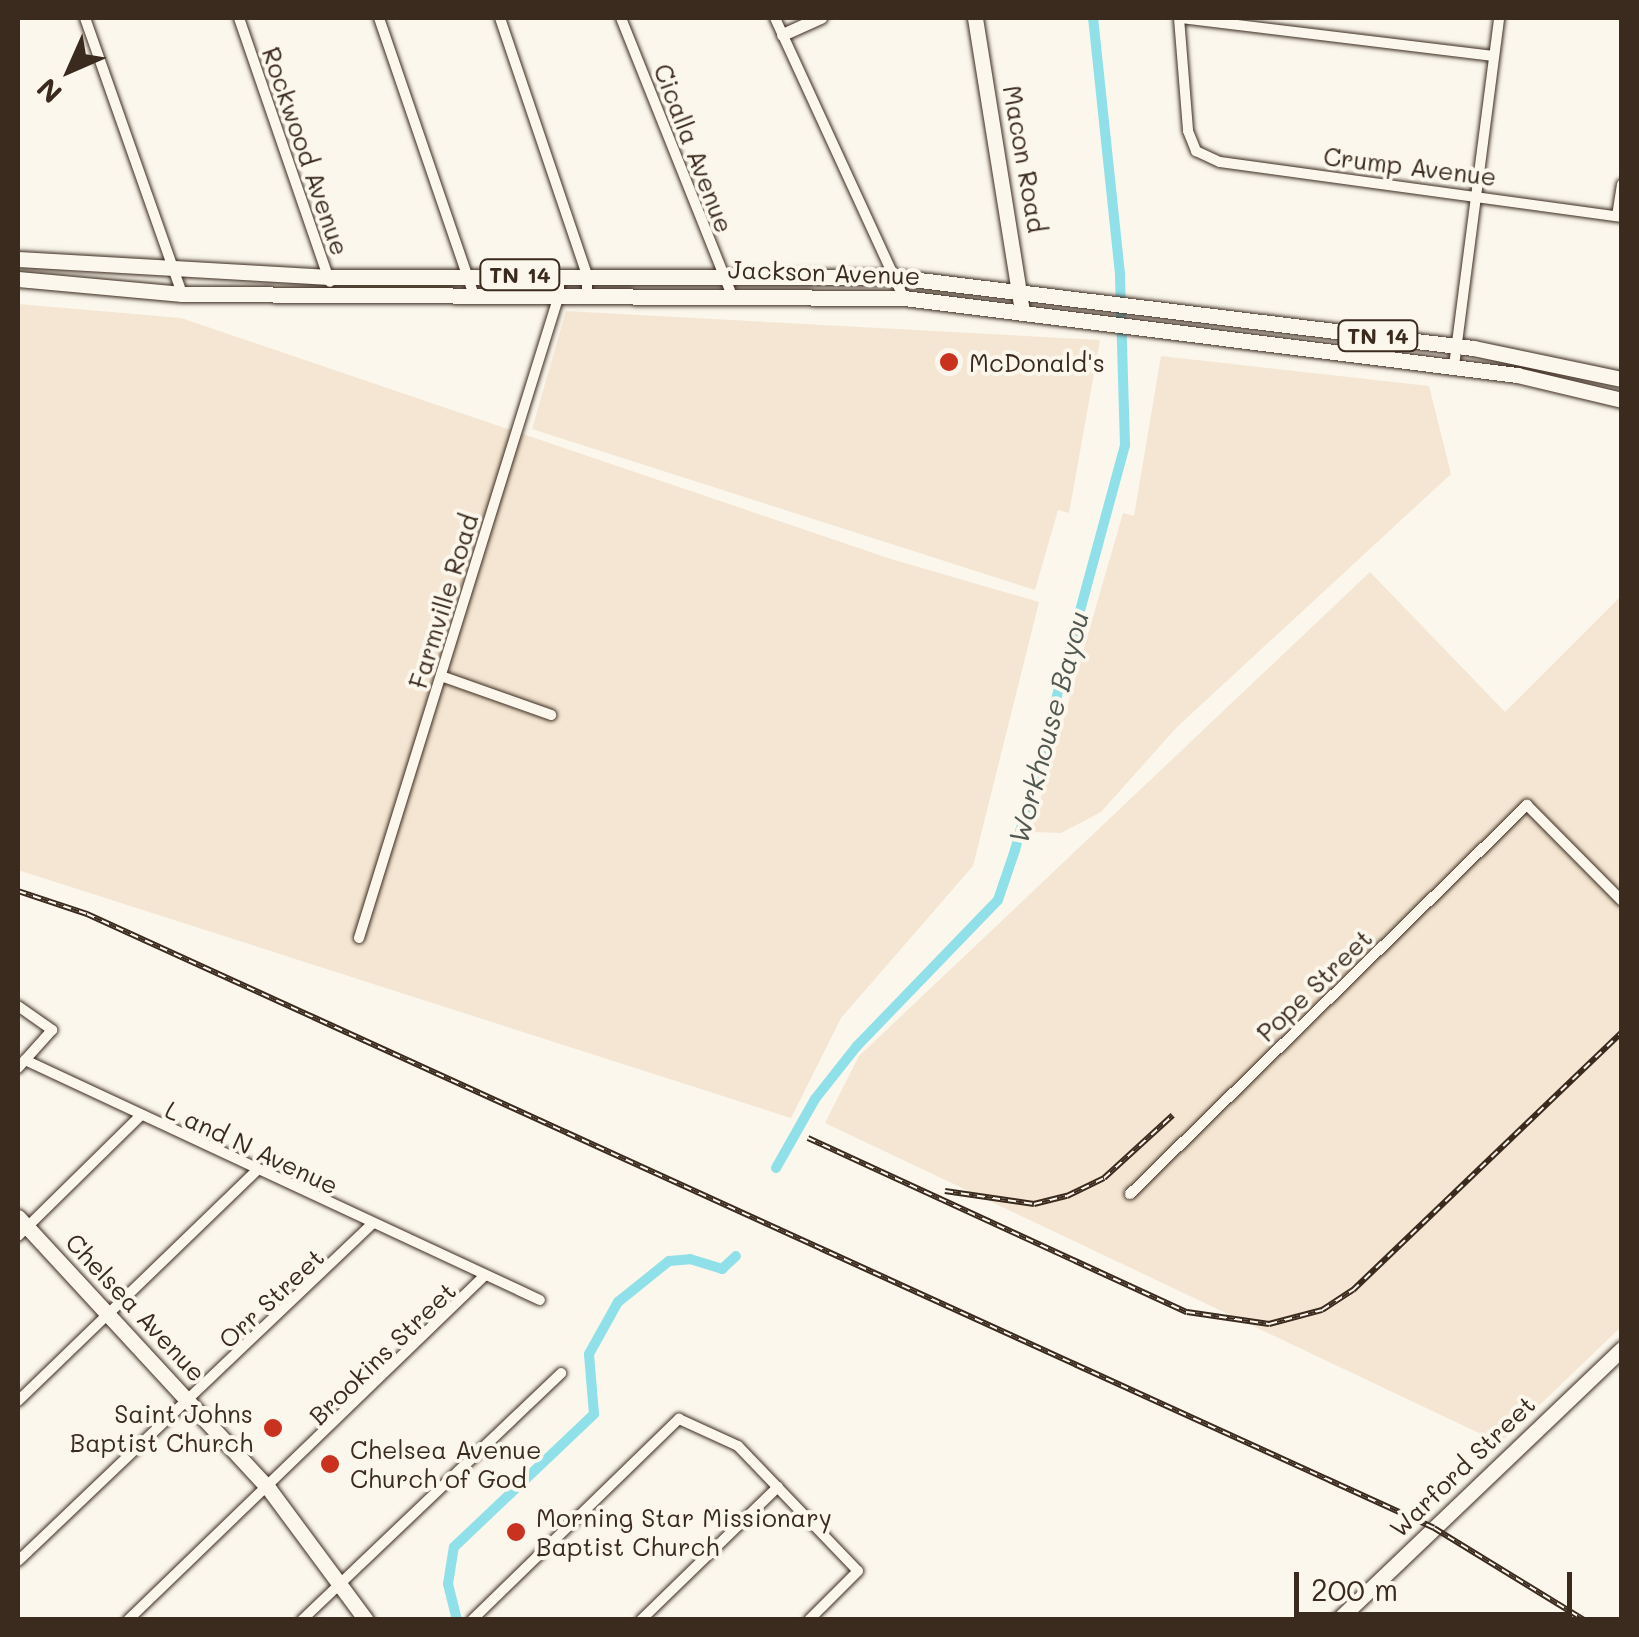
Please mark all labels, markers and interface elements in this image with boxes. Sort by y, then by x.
north arrow [20,20,120,120]
street label: Rockwood Avenue [256,43,356,259]
street label: Cicalla Avenue [648,59,740,237]
text: N [29,71,69,111]
street label: Macon Road [997,83,1053,235]
street label: Crump Avenue [1322,141,1498,191]
street label: Jackson Avenue [727,254,921,290]
road number: TN 14 [478,258,562,292]
road number: TN 14 [1336,319,1420,353]
place label: McDonald's [969,347,1105,377]
marker: McDonald's [938,351,960,373]
street label: Farmville Road [402,510,484,692]
water label: Workhouse Bayou [1001,607,1095,847]
street label: Pope Street [1250,923,1378,1047]
street label: L and N Avenue [161,1094,343,1200]
street label: Chelsea Avenue [60,1227,212,1387]
street label: Orr Street [212,1242,330,1354]
street label: Brookins Street [302,1275,462,1431]
street label: Warford Street [1383,1389,1541,1543]
place label: Saint Johns Baptist Church [70,1399,253,1458]
marker: Saint Johns Baptist Church [262,1417,284,1439]
place label: Chelsea Avenue Church of God [350,1435,541,1494]
marker: Chelsea Avenue Church of God [319,1453,341,1475]
place label: Morning Star Missionary Baptist Church [536,1503,832,1562]
marker: Morning Star Missionary Baptist Church [505,1521,527,1543]
scale bar [1299,1552,1576,1614]
text: 200 m [1311,1569,1398,1609]

